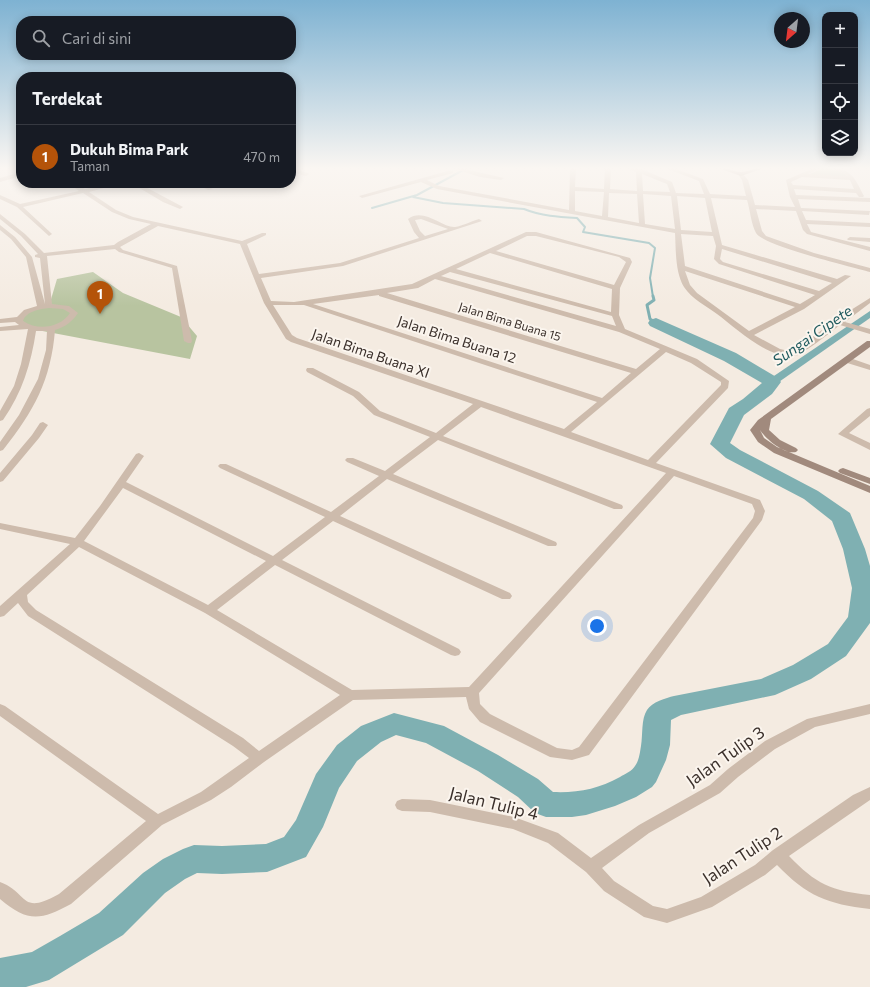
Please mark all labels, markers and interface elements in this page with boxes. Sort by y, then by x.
north arrow [774,12,810,48]
map controls [822,12,858,156]
button: + [822,12,858,48]
search box [16,16,296,60]
icon: search [30,27,52,49]
text: Cari di sini [62,29,131,47]
button: − [822,48,858,84]
button: locate [822,84,858,120]
text: Terdekat [32,88,102,109]
button: layers [822,120,858,156]
text: Dukuh Bima Park [70,140,189,158]
text: 1 [42,149,48,165]
text: 470 m [243,149,280,165]
text: Taman [70,158,110,174]
pin: 1 [87,281,113,314]
street label: Jalan Bima Buana 15 [457,299,563,344]
water label: Sungai Cipete [769,301,855,369]
street label: Jalan Bima Buana 12 [396,312,519,366]
street label: Jalan Bima Buana XI [310,325,432,381]
your location [587,616,607,636]
street label: Jalan Tulip 3 [682,721,768,791]
street label: Jalan Tulip 4 [447,782,541,824]
street label: Jalan Tulip 2 [698,822,786,888]

